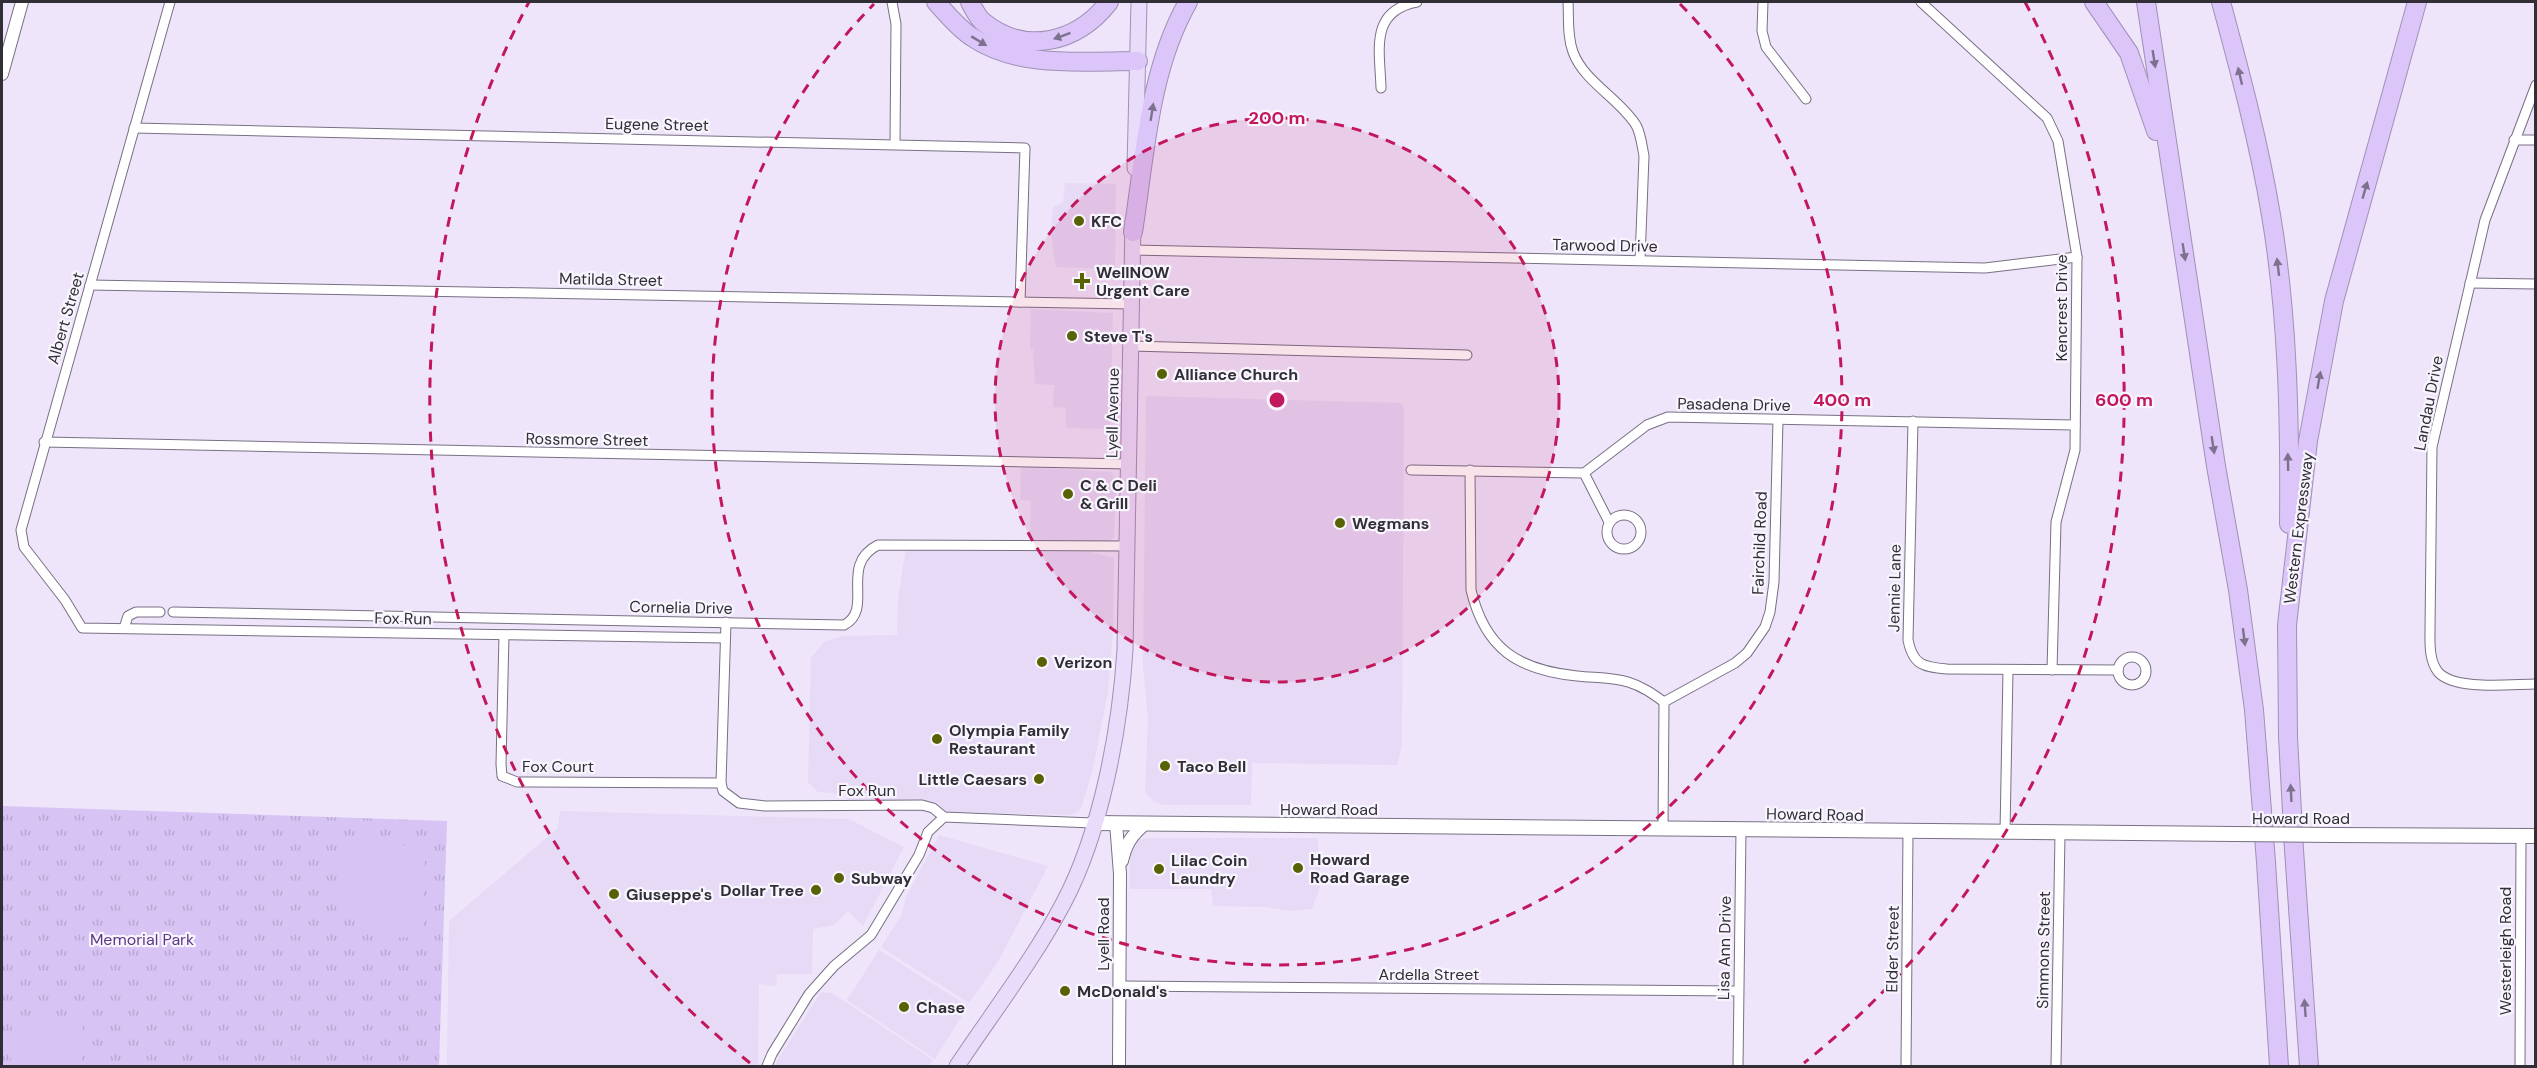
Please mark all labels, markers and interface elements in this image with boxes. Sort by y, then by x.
one-way arrow [1053,31,1071,41]
one-way arrow [971,35,987,46]
one-way arrow [2150,50,2159,69]
one-way arrow [2235,66,2245,85]
one-way arrow [1148,103,1157,122]
text: 200 m [1249,106,1305,130]
street label: Eugene Street [605,113,709,136]
one-way arrow [2360,181,2370,199]
place label: KFC [1091,211,1122,232]
marker: KFC [1072,214,1086,228]
street label: Tarwood Drive [1552,234,1658,257]
one-way arrow [2179,243,2188,262]
street label: Kencrest Drive [2051,254,2072,362]
one-way arrow [2273,257,2283,276]
place label: WellNOW Urgent Care [1096,262,1190,301]
street label: Matilda Street [559,268,663,291]
street label: Albert Street [42,270,89,367]
marker: WellNOW Urgent Care [1073,272,1091,290]
place label: Steve T's [1084,326,1153,347]
marker: Steve T's [1065,329,1079,343]
street label: Landau Drive [2409,354,2448,452]
place label: Alliance Church [1174,364,1298,385]
marker: Alliance Church [1155,367,1169,381]
street label: Lyell Avenue [1101,368,1124,458]
one-way arrow [2315,370,2324,389]
text: 400 m [1813,388,1871,412]
text: 600 m [2095,388,2153,412]
centre of rings [1267,390,1287,410]
street label: Pasadena Drive [1677,393,1791,416]
street label: Rossmore Street [526,428,648,451]
one-way arrow [2209,436,2218,455]
street label: Western Expressway [2279,451,2318,605]
one-way arrow [2283,452,2293,471]
place label: C & C Deli & Grill [1080,475,1157,514]
marker: C & C Deli & Grill [1061,487,1075,501]
street label: Fairchild Road [1747,491,1772,595]
place label: Wegmans [1352,513,1429,534]
marker: Wegmans [1333,516,1347,530]
street label: Jennie Lane [1883,544,1906,632]
street label: Cornelia Drive [629,596,733,619]
street label: Fox Run [374,608,432,629]
one-way arrow [2240,628,2249,647]
place label: Verizon [1054,652,1112,673]
marker: Verizon [1035,655,1049,669]
place label: Olympia Family Restaurant [949,720,1070,759]
marker: Olympia Family Restaurant [930,732,944,746]
street label: Fox Court [522,756,594,777]
place label: Taco Bell [1177,756,1246,777]
marker: Taco Bell [1158,759,1172,773]
place label: Little Caesars [918,769,1027,790]
marker: Little Caesars [1032,772,1046,786]
street label: Fox Run [838,780,896,801]
one-way arrow [2286,783,2295,802]
street label: Howard Road [1280,799,1378,820]
street label: Howard Road [1766,803,1864,826]
street label: Howard Road [2252,808,2350,829]
place label: Howard Road Garage [1310,849,1410,888]
place label: Lilac Coin Laundry [1171,850,1247,889]
marker: Howard Road Garage [1291,861,1305,875]
marker: Lilac Coin Laundry [1152,862,1166,876]
place label: Subway [851,868,913,889]
marker: Subway [832,871,846,885]
place label: Dollar Tree [720,880,804,901]
marker: Dollar Tree [809,883,823,897]
place label: Giuseppe's [626,884,712,905]
marker: Giuseppe's [607,887,621,901]
street label: Westerleigh Road [2495,887,2516,1015]
street label: Simmons Street [2032,891,2055,1009]
street label: Lisa Ann Drive [1713,896,1736,1000]
street label: Lyell Road [1093,897,1114,971]
street label: Elder Street [1881,905,1904,993]
park label: Memorial Park [90,929,194,950]
street label: Ardella Street [1379,964,1479,985]
place label: McDonald's [1077,981,1168,1002]
marker: McDonald's [1058,984,1072,998]
place label: Chase [916,997,965,1018]
one-way arrow [2300,999,2310,1018]
marker: Chase [897,1000,911,1014]

